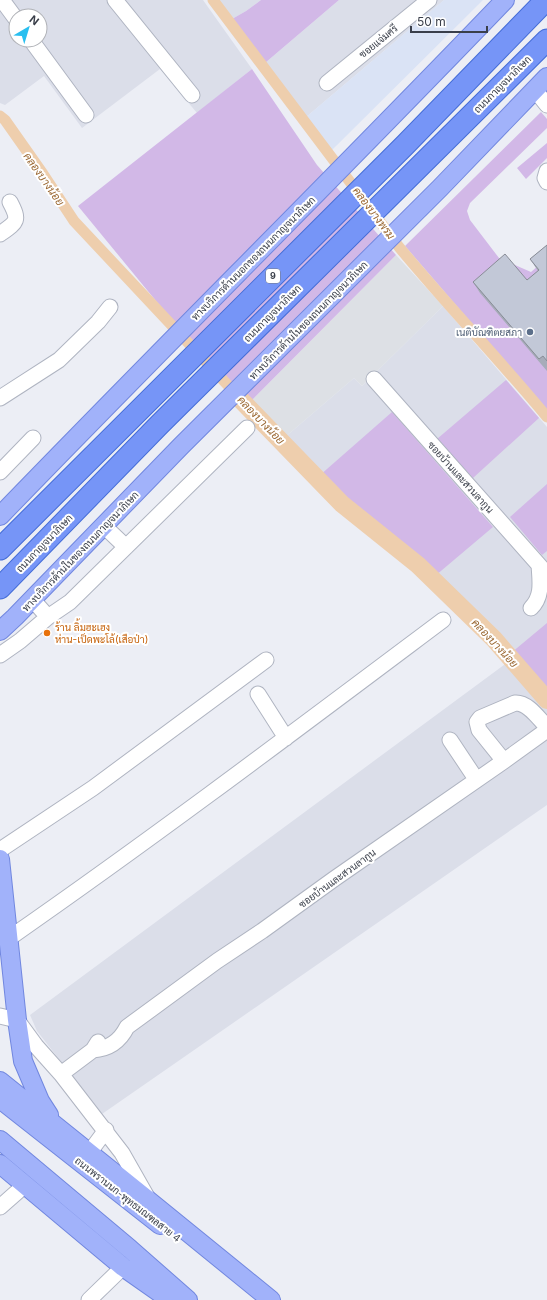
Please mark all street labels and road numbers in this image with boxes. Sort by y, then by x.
street label: ซอยแจ่มศรี [356,22,400,60]
street label: ถนนกาญจนาภิเษก [471,53,534,116]
street label: ทางบริการด้านนอกของถนนกาญจนาภิเษก [189,194,317,322]
street label: ทางบริการด้านในของถนนกาญจนาภิเษก [246,258,371,382]
road number: 9 [266,269,280,283]
street label: ถนนกาญจนาภิเษก [241,282,303,344]
street label: ซอยบ้านและสวนลากูน [424,439,496,517]
street label: ทางบริการด้านในของถนนกาญจนาภิเษก [19,488,142,614]
street label: ถนนกาญจนาภิเษก [13,511,76,575]
street label: ซอยบ้านและสวนลากูน [296,846,379,912]
street label: ถนนพรานนก-พุทธมณฑลสาย 4 [72,1154,183,1246]

